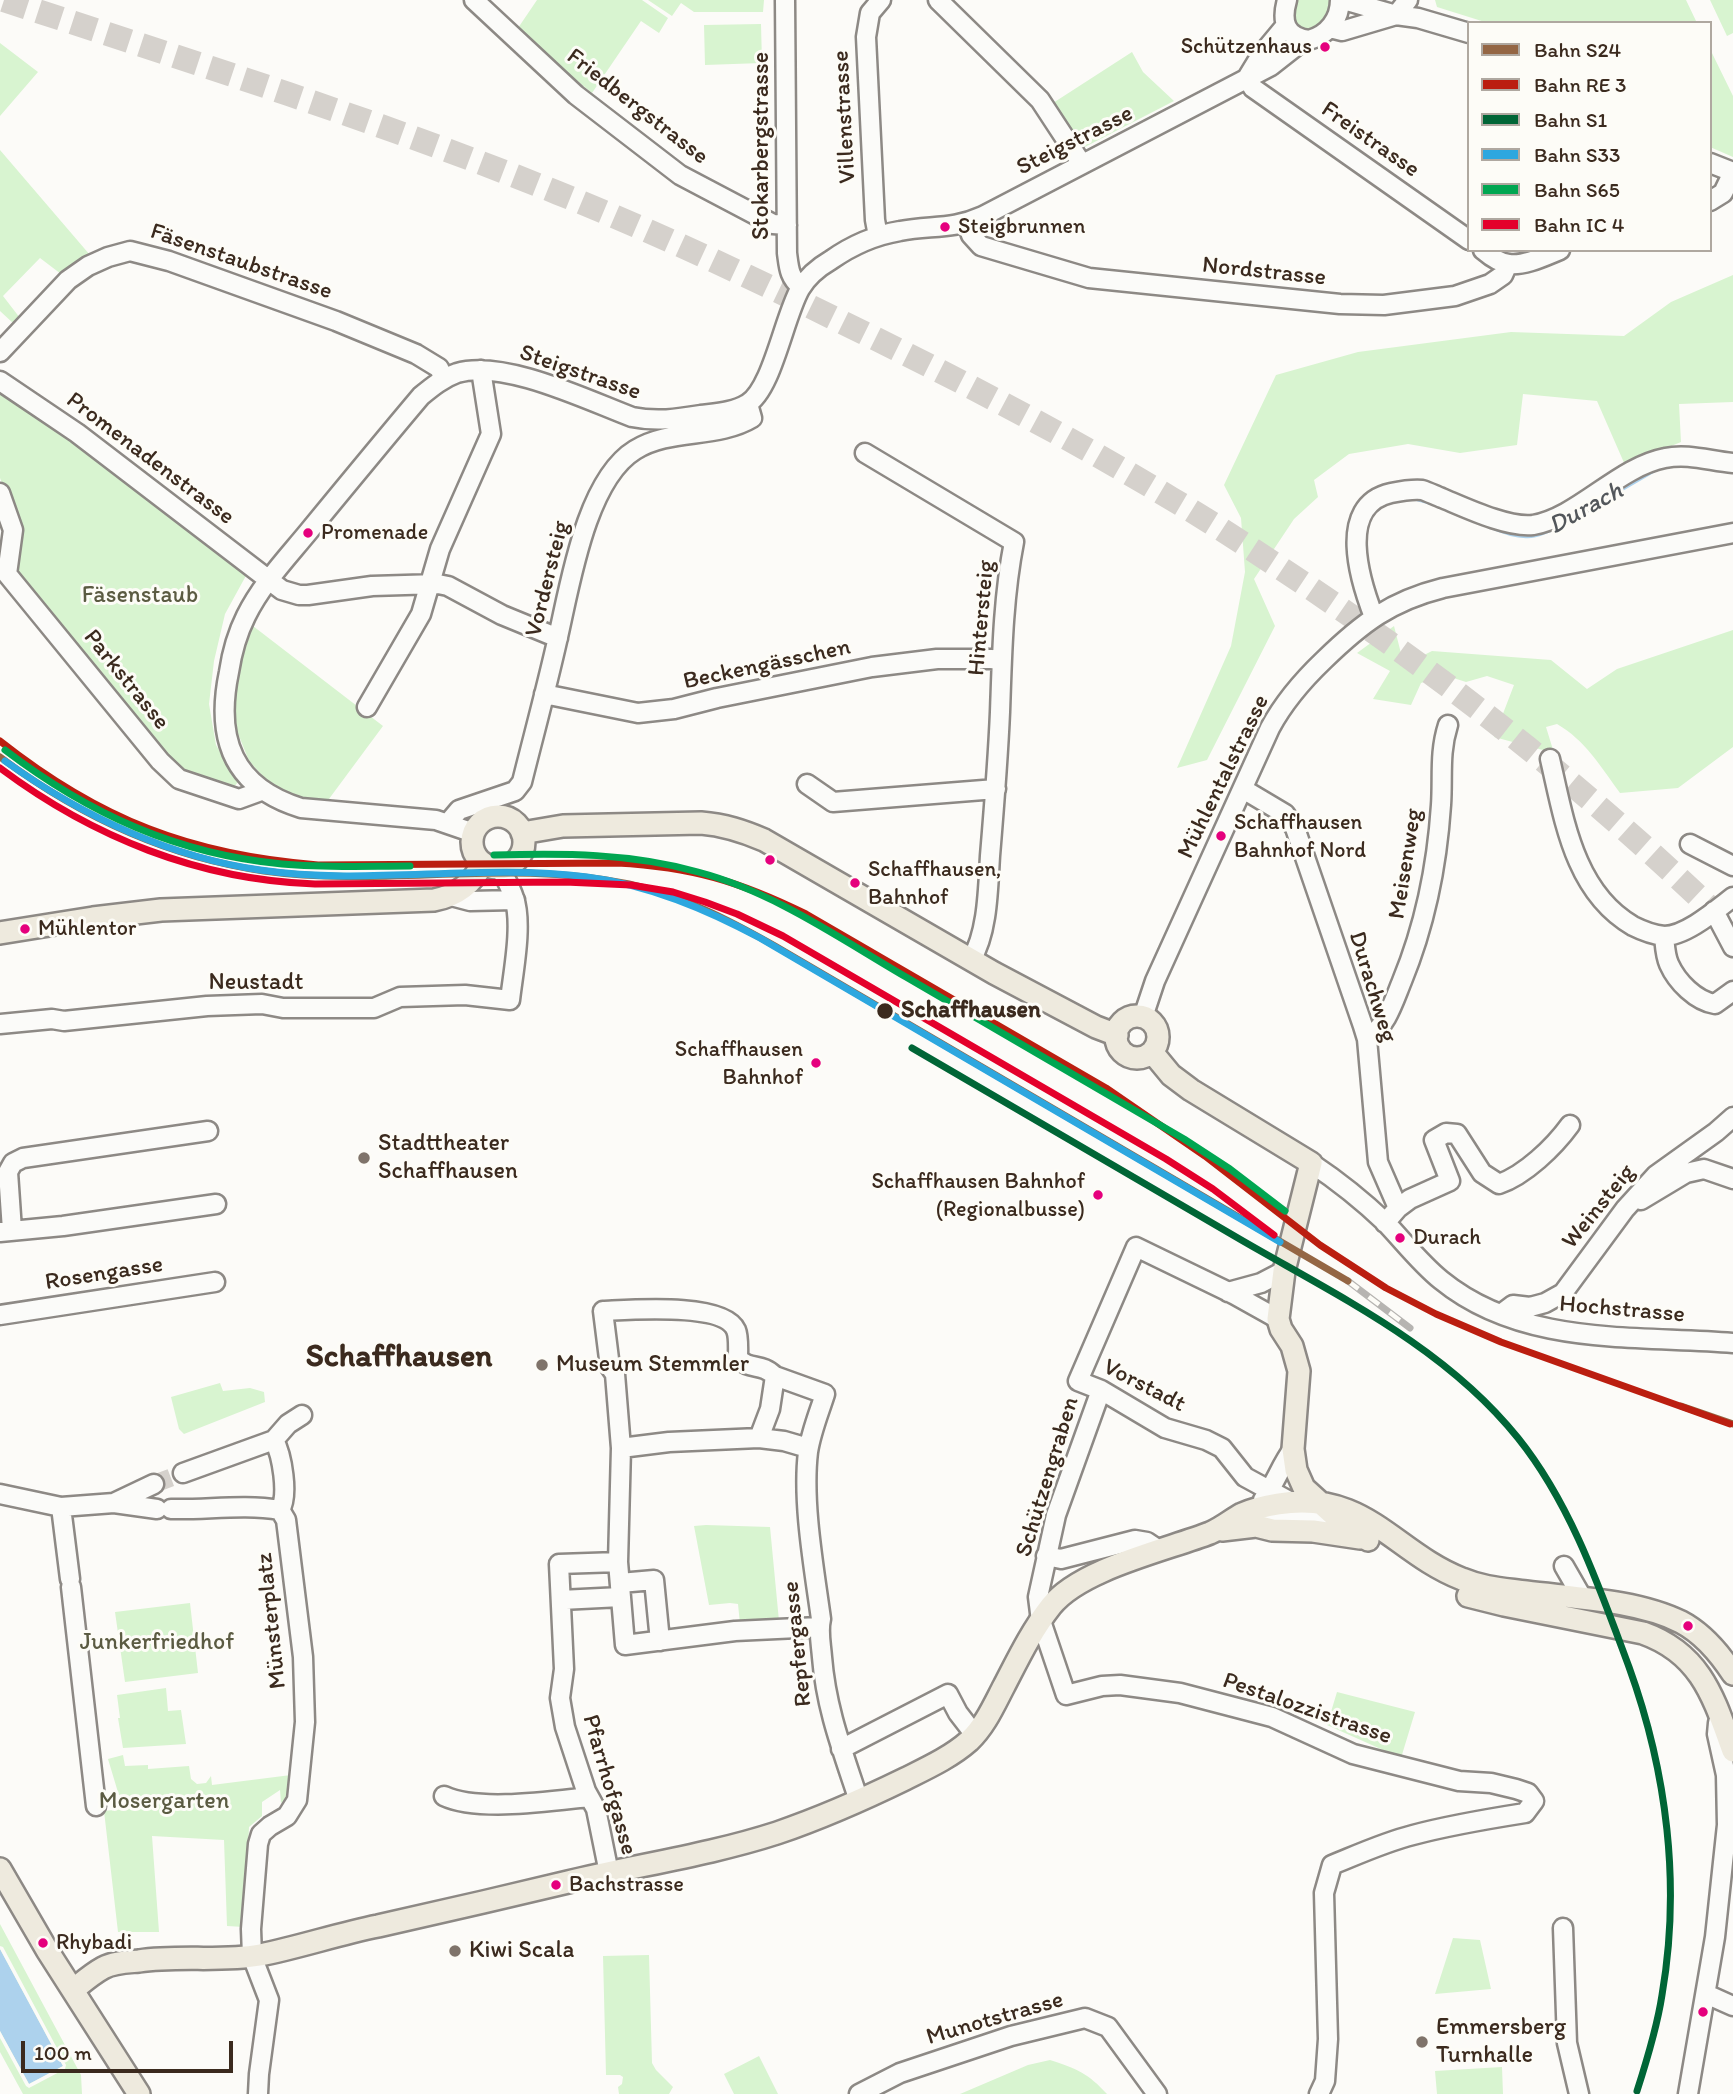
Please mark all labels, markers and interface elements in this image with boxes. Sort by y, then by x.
legend [1467,21,1712,252]
place label: Schützenhaus [1181,34,1312,60]
text: Bahn S24 [1534,37,1621,62]
marker: Schützenhaus [1318,40,1332,54]
street label: Friedbergstrasse [560,43,714,171]
street label: Villenstrasse [827,50,863,184]
street label: Stokarbergstrasse [748,52,776,240]
text: Bahn RE 3 [1534,72,1627,97]
street label: Freistrasse [1315,96,1425,184]
street label: Steigstrasse [1012,99,1138,183]
text: Bahn S1 [1534,107,1607,132]
text: Bahn S33 [1534,142,1620,167]
text: Bahn S65 [1534,177,1620,202]
text: Bahn IC 4 [1534,212,1624,237]
place label: Steigbrunnen [958,214,1086,240]
street label: Fäsenstaubstrasse [146,217,336,307]
marker: Steigbrunnen [938,220,952,234]
street label: Nordstrasse [1201,251,1327,293]
street label: Steigstrasse [515,339,645,407]
street label: Promenadenstrasse [60,386,240,532]
water label: Durach [1543,476,1629,542]
street label: Vordersteig [520,518,576,640]
place label: Promenade [321,520,428,546]
marker: Promenade [301,526,315,540]
street label: Hintersteig [963,559,1001,677]
park label: Fäsenstaub [82,582,198,610]
street label: Parkstrasse [77,624,175,736]
street label: Beckengässchen [681,633,853,697]
street label: Mühlentalstrasse [1172,690,1276,864]
street label: Meisenweg [1383,807,1429,921]
place label: Schaffhausen Bahnhof Nord [1234,810,1366,862]
marker: Schaffhausen Bahnhof Nord [1214,829,1228,843]
unlabelled marker [763,853,777,867]
place label: Schaffhausen, Bahnhof [868,857,1001,908]
marker: Schaffhausen, Bahnhof [848,876,862,890]
place label: Mühlentor [38,916,136,942]
marker: Mühlentor [18,922,32,936]
street label: Durachweg [1342,928,1402,1046]
street label: Neustadt [209,969,303,997]
place label: Schaffhausen [901,997,1041,1025]
marker: Schaffhausen [875,1001,895,1021]
place label: Schaffhausen Bahnhof [675,1037,803,1088]
marker: Schaffhausen Bahnhof [809,1056,823,1070]
place label: Stadttheater Schaffhausen [378,1130,518,1186]
marker: Stadttheater Schaffhausen [356,1150,372,1166]
street label: Weinsteig [1556,1159,1642,1255]
place label: Schaffhausen Bahnhof (Regionalbusse) [871,1169,1085,1220]
marker: Schaffhausen Bahnhof (Regionalbusse) [1091,1188,1105,1202]
place label: Durach [1413,1225,1481,1251]
marker: Durach [1393,1231,1407,1245]
street label: Rosengasse [43,1250,165,1298]
street label: Hochstrasse [1558,1290,1686,1330]
district label: Schaffhausen [306,1339,492,1377]
place label: Museum Stemmler [556,1351,749,1379]
street label: Vorstadt [1098,1353,1190,1419]
marker: Museum Stemmler [534,1357,550,1373]
street label: Schützengraben [1010,1393,1086,1561]
street label: Münsterplatz [251,1551,293,1691]
street label: Repfergasse [777,1580,819,1708]
unlabelled marker [1681,1619,1695,1633]
park label: Junkerfriedhof [80,1629,234,1657]
street label: Pestalozzistrasse [1219,1667,1395,1751]
street label: Pfarrhofgasse [575,1711,643,1859]
park label: Mosergarten [99,1788,229,1816]
place label: Bachstrasse [569,1872,684,1898]
marker: Bachstrasse [549,1878,563,1892]
place label: Rhybadi [56,1930,132,1956]
marker: Rhybadi [36,1936,50,1950]
place label: Kiwi Scala [469,1937,574,1965]
marker: Kiwi Scala [447,1943,463,1959]
street label: Munotstrasse [923,1986,1067,2052]
unlabelled marker [1696,2005,1710,2019]
place label: Emmersberg Turnhalle [1436,2014,1566,2070]
scale bar [24,2028,236,2072]
marker: Emmersberg Turnhalle [1414,2034,1430,2050]
text: 100 m [34,2040,92,2065]

